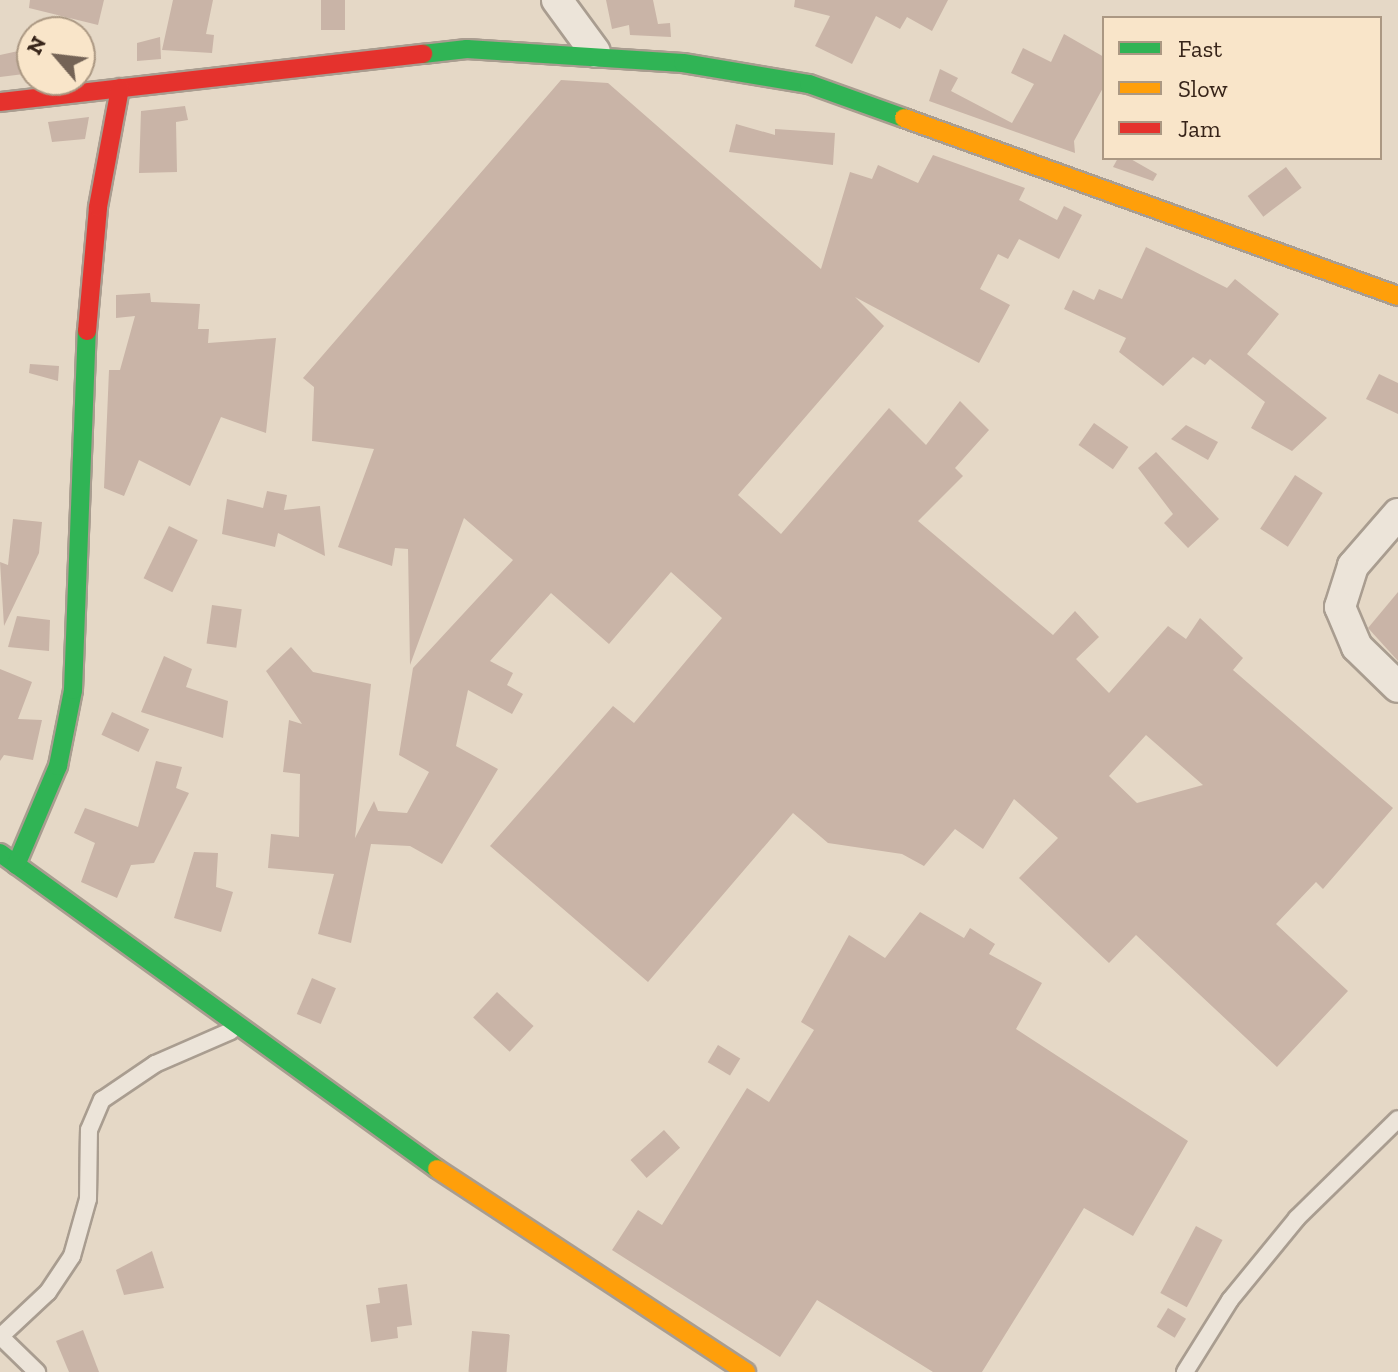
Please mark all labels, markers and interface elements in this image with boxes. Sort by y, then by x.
north arrow [16,16,96,96]
legend [1102,16,1382,160]
text: N [20,32,52,59]
text: Fast [1178,34,1222,63]
text: Slow [1178,74,1228,103]
text: Jam [1178,114,1221,143]

